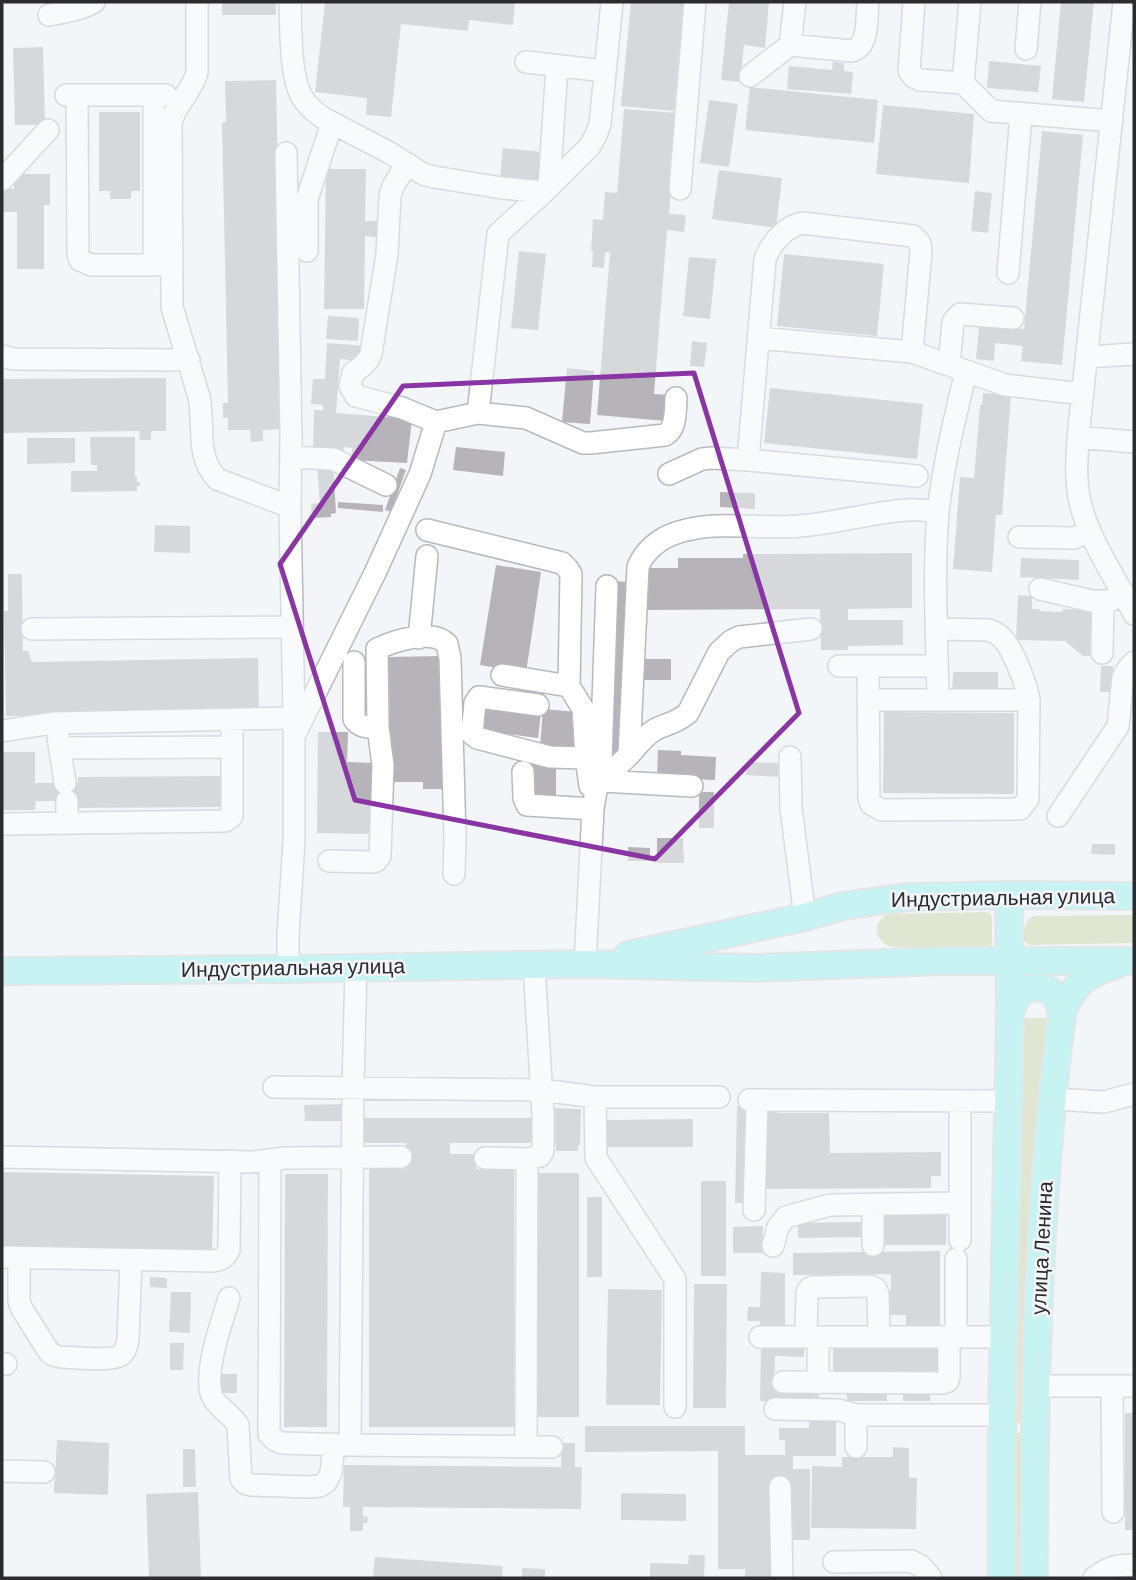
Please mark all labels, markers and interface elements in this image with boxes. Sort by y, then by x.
street label: Индустриальная улица [891,882,1116,911]
street label: Индустриальная улица [181,952,406,981]
street label: улица Ленина [1025,1180,1057,1315]

